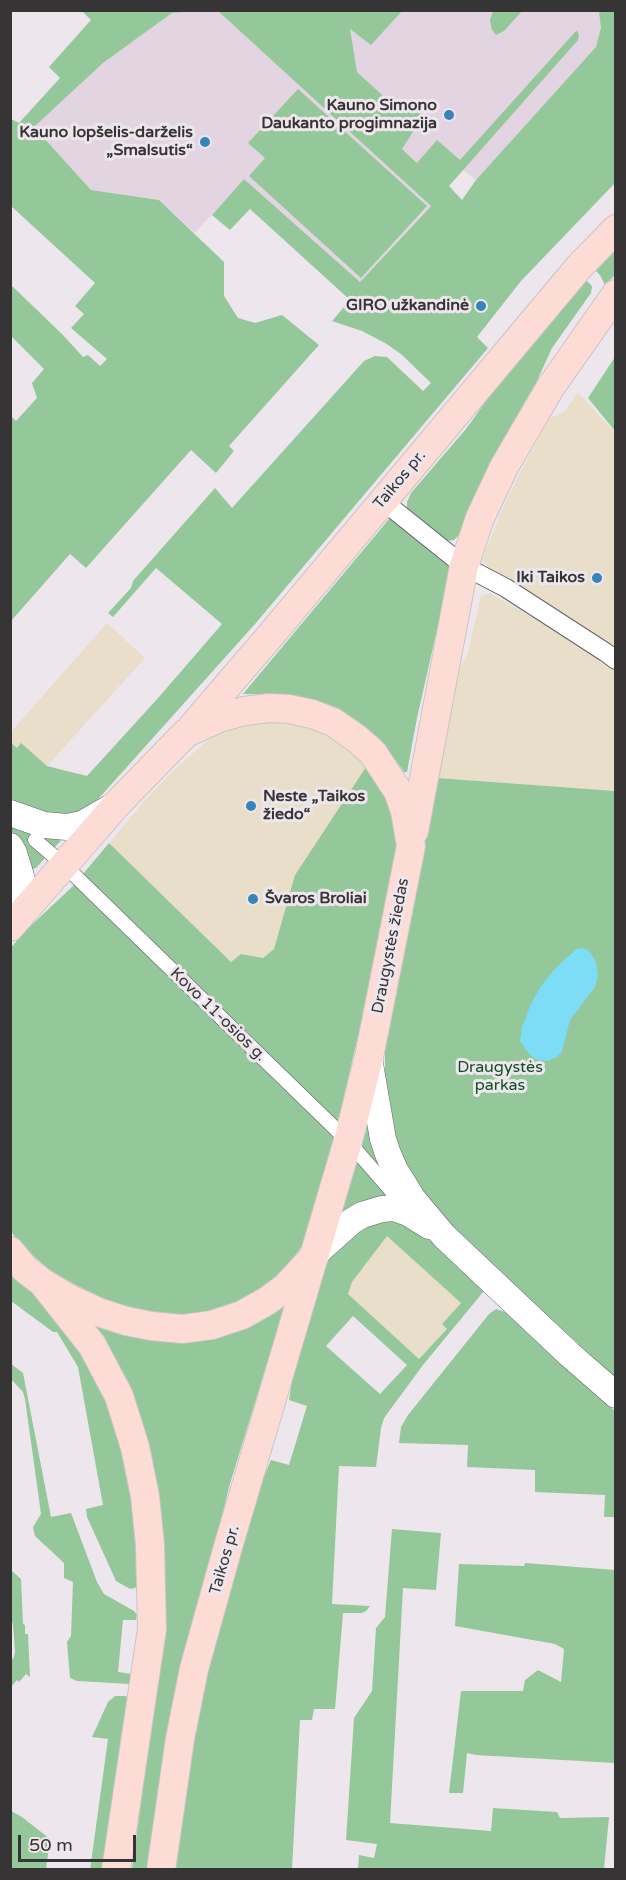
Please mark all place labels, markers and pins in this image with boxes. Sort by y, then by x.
place label: Kauno Simono Daukanto progimnazija [261,96,437,134]
marker: Kauno Simono Daukanto progimnazija [442,108,456,122]
place label: Kauno lopšelis-darželis „Smalsutis“ [19,123,193,161]
marker: Kauno lopšelis-darželis „Smalsutis“ [198,135,212,149]
place label: GIRO užkandinė [346,296,469,316]
marker: GIRO užkandinė [474,299,488,313]
place label: Iki Taikos [516,568,585,588]
marker: Iki Taikos [590,571,604,585]
place label: Neste „Taikos žiedo“ [263,787,365,825]
marker: Neste „Taikos žiedo“ [244,799,258,813]
place label: Švaros Broliai [265,889,367,909]
marker: Švaros Broliai [246,892,260,906]

